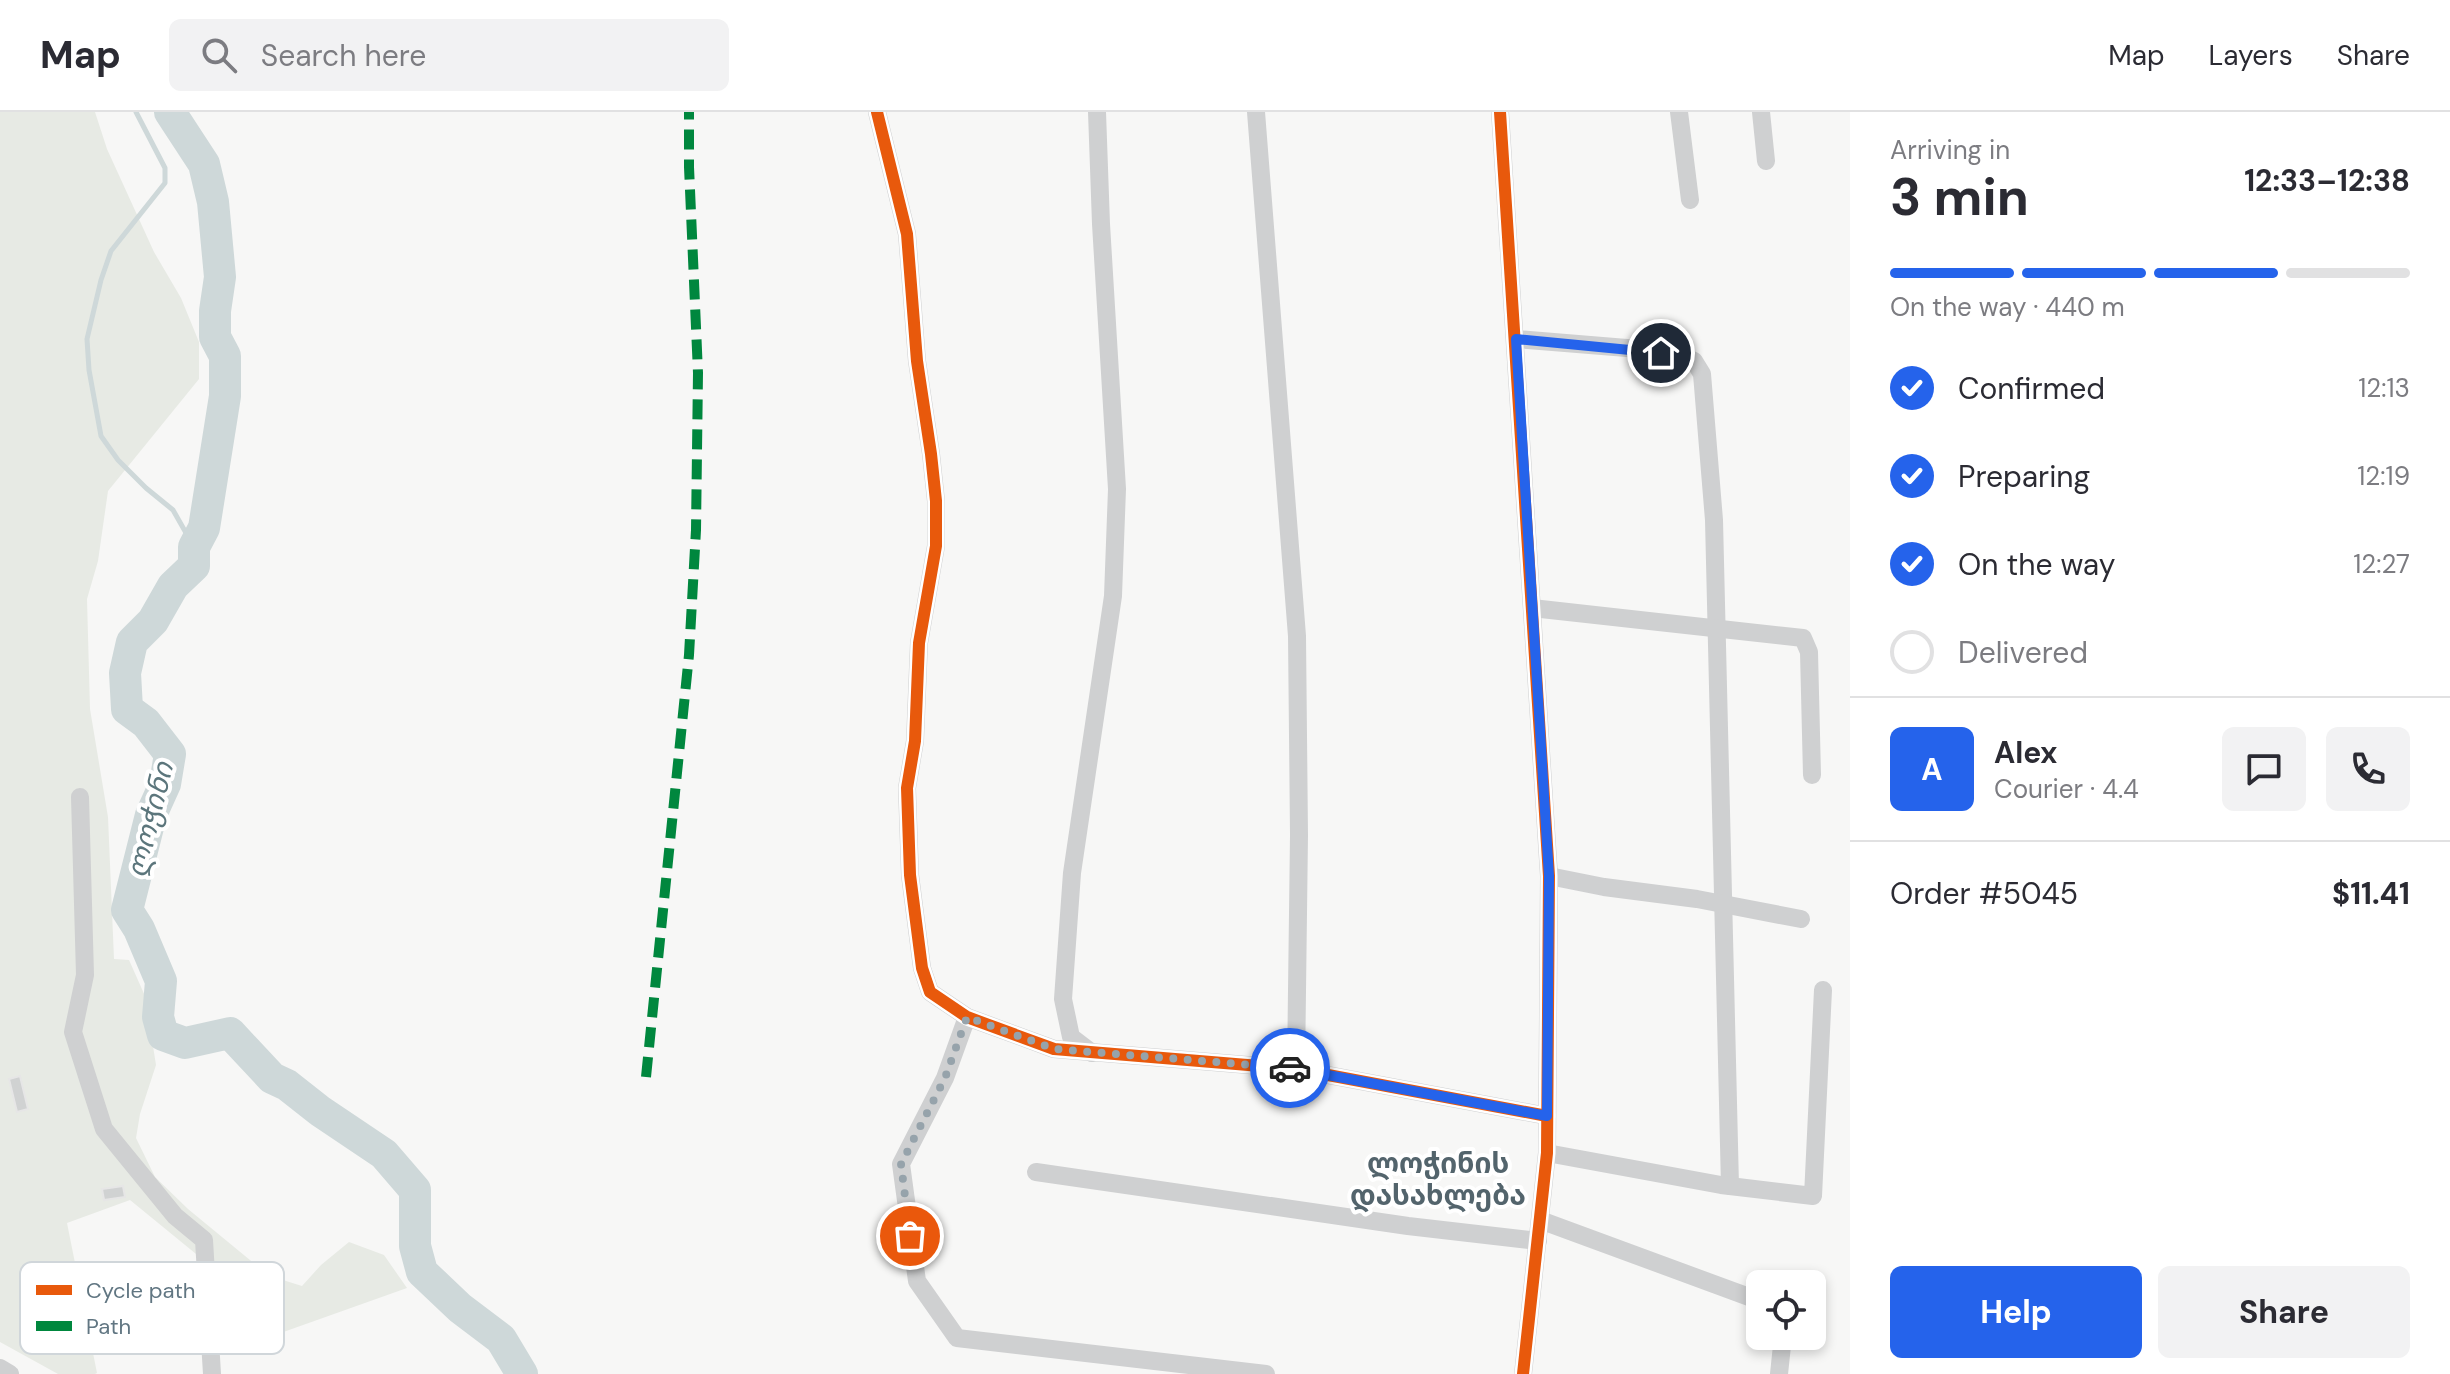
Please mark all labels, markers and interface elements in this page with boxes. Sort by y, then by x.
search box [169,19,729,91]
text: Map [40,30,121,80]
icon: search [197,33,241,77]
text: Search here [261,36,426,75]
text: Map [2108,37,2165,74]
text: Layers [2209,37,2293,74]
text: Share [2337,37,2410,74]
text: Arriving in [1890,133,2010,167]
text: 12:33–12:38 [2244,161,2410,200]
text: 3 min [1890,163,2029,231]
text: On the way · 440 m [1890,290,2125,324]
pin [1627,319,1695,387]
icon: home [1639,331,1683,375]
icon: check [1890,366,1934,410]
text: Confirmed [1958,369,2105,408]
text: 12:13 [2358,371,2410,405]
icon: check [1890,454,1934,498]
text: Preparing [1958,457,2090,496]
text: 12:19 [2357,459,2410,493]
icon: check [1890,542,1934,586]
text: On the way [1958,545,2115,584]
text: 12:27 [2353,547,2410,581]
text: Delivered [1958,633,2088,672]
button: chat [2222,727,2306,811]
button: phone [2326,727,2410,811]
text: Alex [1994,733,2057,772]
text: A [1921,750,1943,789]
water label: ლოჭინი [118,756,183,882]
text: Courier · 4.4 [1994,772,2139,806]
text: Order #5045 [1890,874,2078,913]
text: $11.41 [2332,874,2410,913]
courier [1250,1028,1330,1108]
icon: car [1268,1046,1312,1090]
district label: ლოჭინის დასახლება [1350,1145,1526,1214]
pin [876,1202,944,1270]
icon: bag [888,1214,932,1258]
legend [20,1262,284,1354]
button: Help [1890,1266,2142,1358]
button: Share [2158,1266,2410,1358]
map controls [1746,1270,1826,1350]
button: locate [1746,1270,1826,1350]
text: Cycle path [86,1276,196,1305]
text: Path [86,1312,131,1341]

